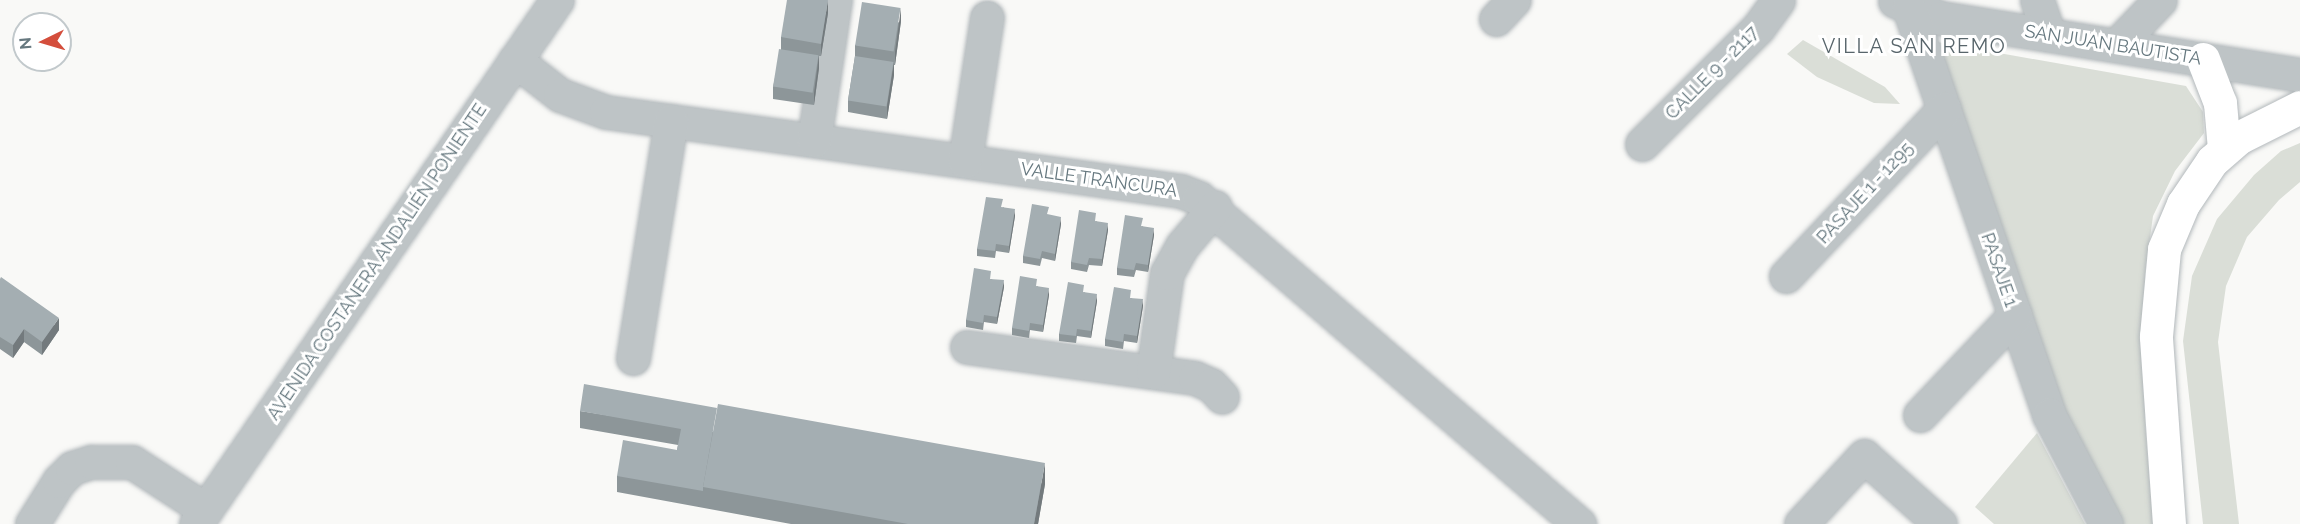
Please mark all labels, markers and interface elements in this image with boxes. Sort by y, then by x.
north arrow [12,12,72,72]
street label: SAN JUAN BAUTISTA [2023,20,2203,70]
street label: CALLE 9 - 2117 [1661,22,1763,124]
district label: VILLA SAN REMO [1821,34,2007,58]
text: N [16,37,36,50]
street label: AVENIDA COSTANERA ANDALIÉN PONIENTE [262,99,492,425]
street label: PASAJE 1 - 1295 [1812,138,1918,248]
street label: VALLE TRANCURA [1019,158,1179,202]
street label: PASAJE 1 [1976,230,2022,310]

